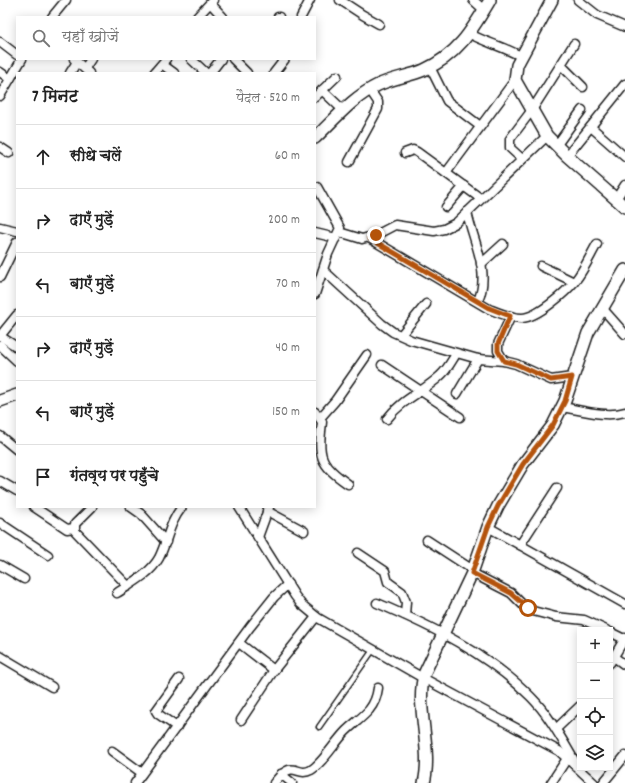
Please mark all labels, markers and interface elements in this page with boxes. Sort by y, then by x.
search box [16,16,316,60]
icon: search [30,27,52,49]
text: यहाँ खोजें [62,27,119,49]
text: 7 मिनट [32,86,78,110]
text: पैदल · 520 m [236,89,300,108]
icon: ahead [32,146,54,168]
text: सीधे चलें [70,146,121,168]
text: 60 m [275,147,300,166]
icon: right [32,210,54,232]
text: दाएँ मुड़ें [70,210,113,232]
text: 200 m [268,211,300,230]
route end [367,226,385,244]
icon: left [32,274,54,296]
text: बाएँ मुड़ें [70,274,114,296]
text: 70 m [276,275,300,294]
icon: right [32,338,54,360]
text: दाएँ मुड़ें [70,338,113,360]
text: 40 m [276,339,300,358]
icon: left [32,402,54,424]
text: बाएँ मुड़ें [70,402,114,424]
text: 150 m [272,403,300,422]
icon: arrive [32,466,54,488]
text: गंतव्य पर पहुँचे [70,466,159,488]
route start [519,599,537,617]
map controls [577,627,613,771]
button: + [577,627,613,663]
button: − [577,663,613,699]
button: locate [577,699,613,735]
button: layers [577,735,613,771]

